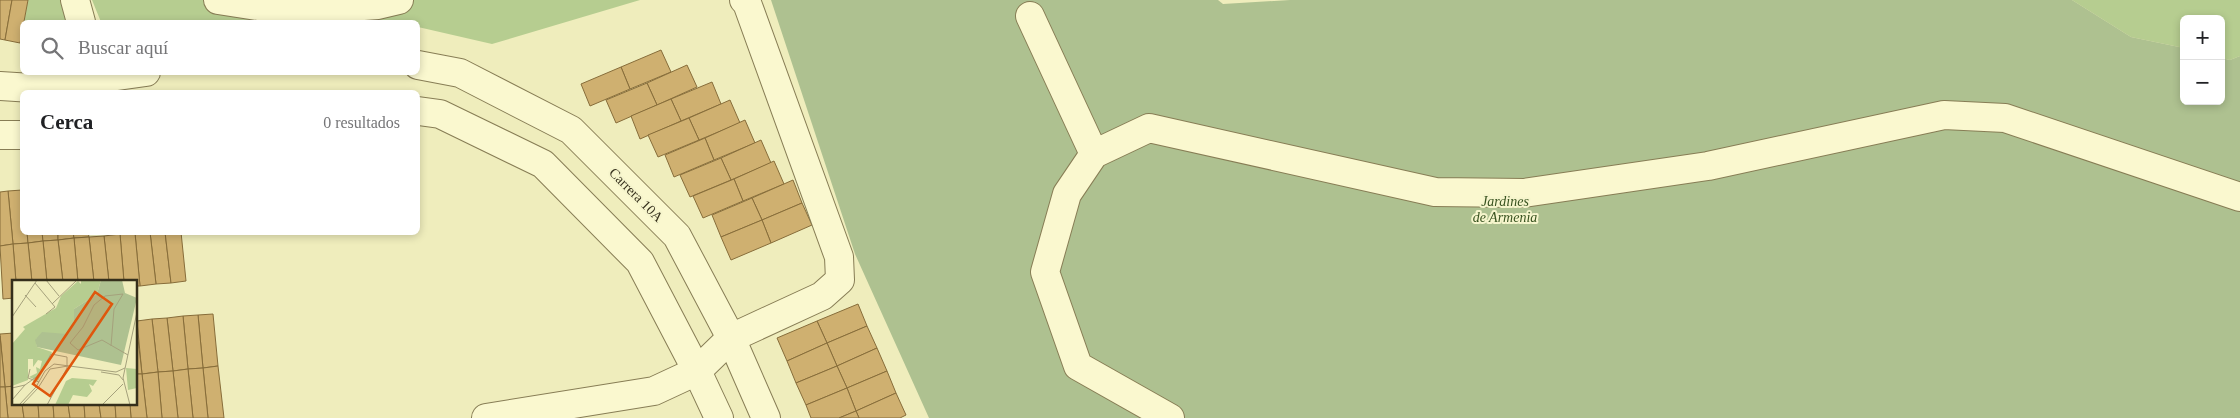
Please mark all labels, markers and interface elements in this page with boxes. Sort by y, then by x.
map controls [2180,15,2225,105]
button: + [2180,15,2225,60]
search box [20,20,420,75]
icon: search [38,34,66,62]
text: Buscar aquí [78,37,168,58]
button: − [2180,60,2225,105]
text: Cerca [40,110,93,134]
text: 0 resultados [323,114,400,131]
street label: Carrera 10A [606,165,667,226]
park label: Jardines de Armenia [1473,194,1537,225]
inset map [12,280,138,406]

